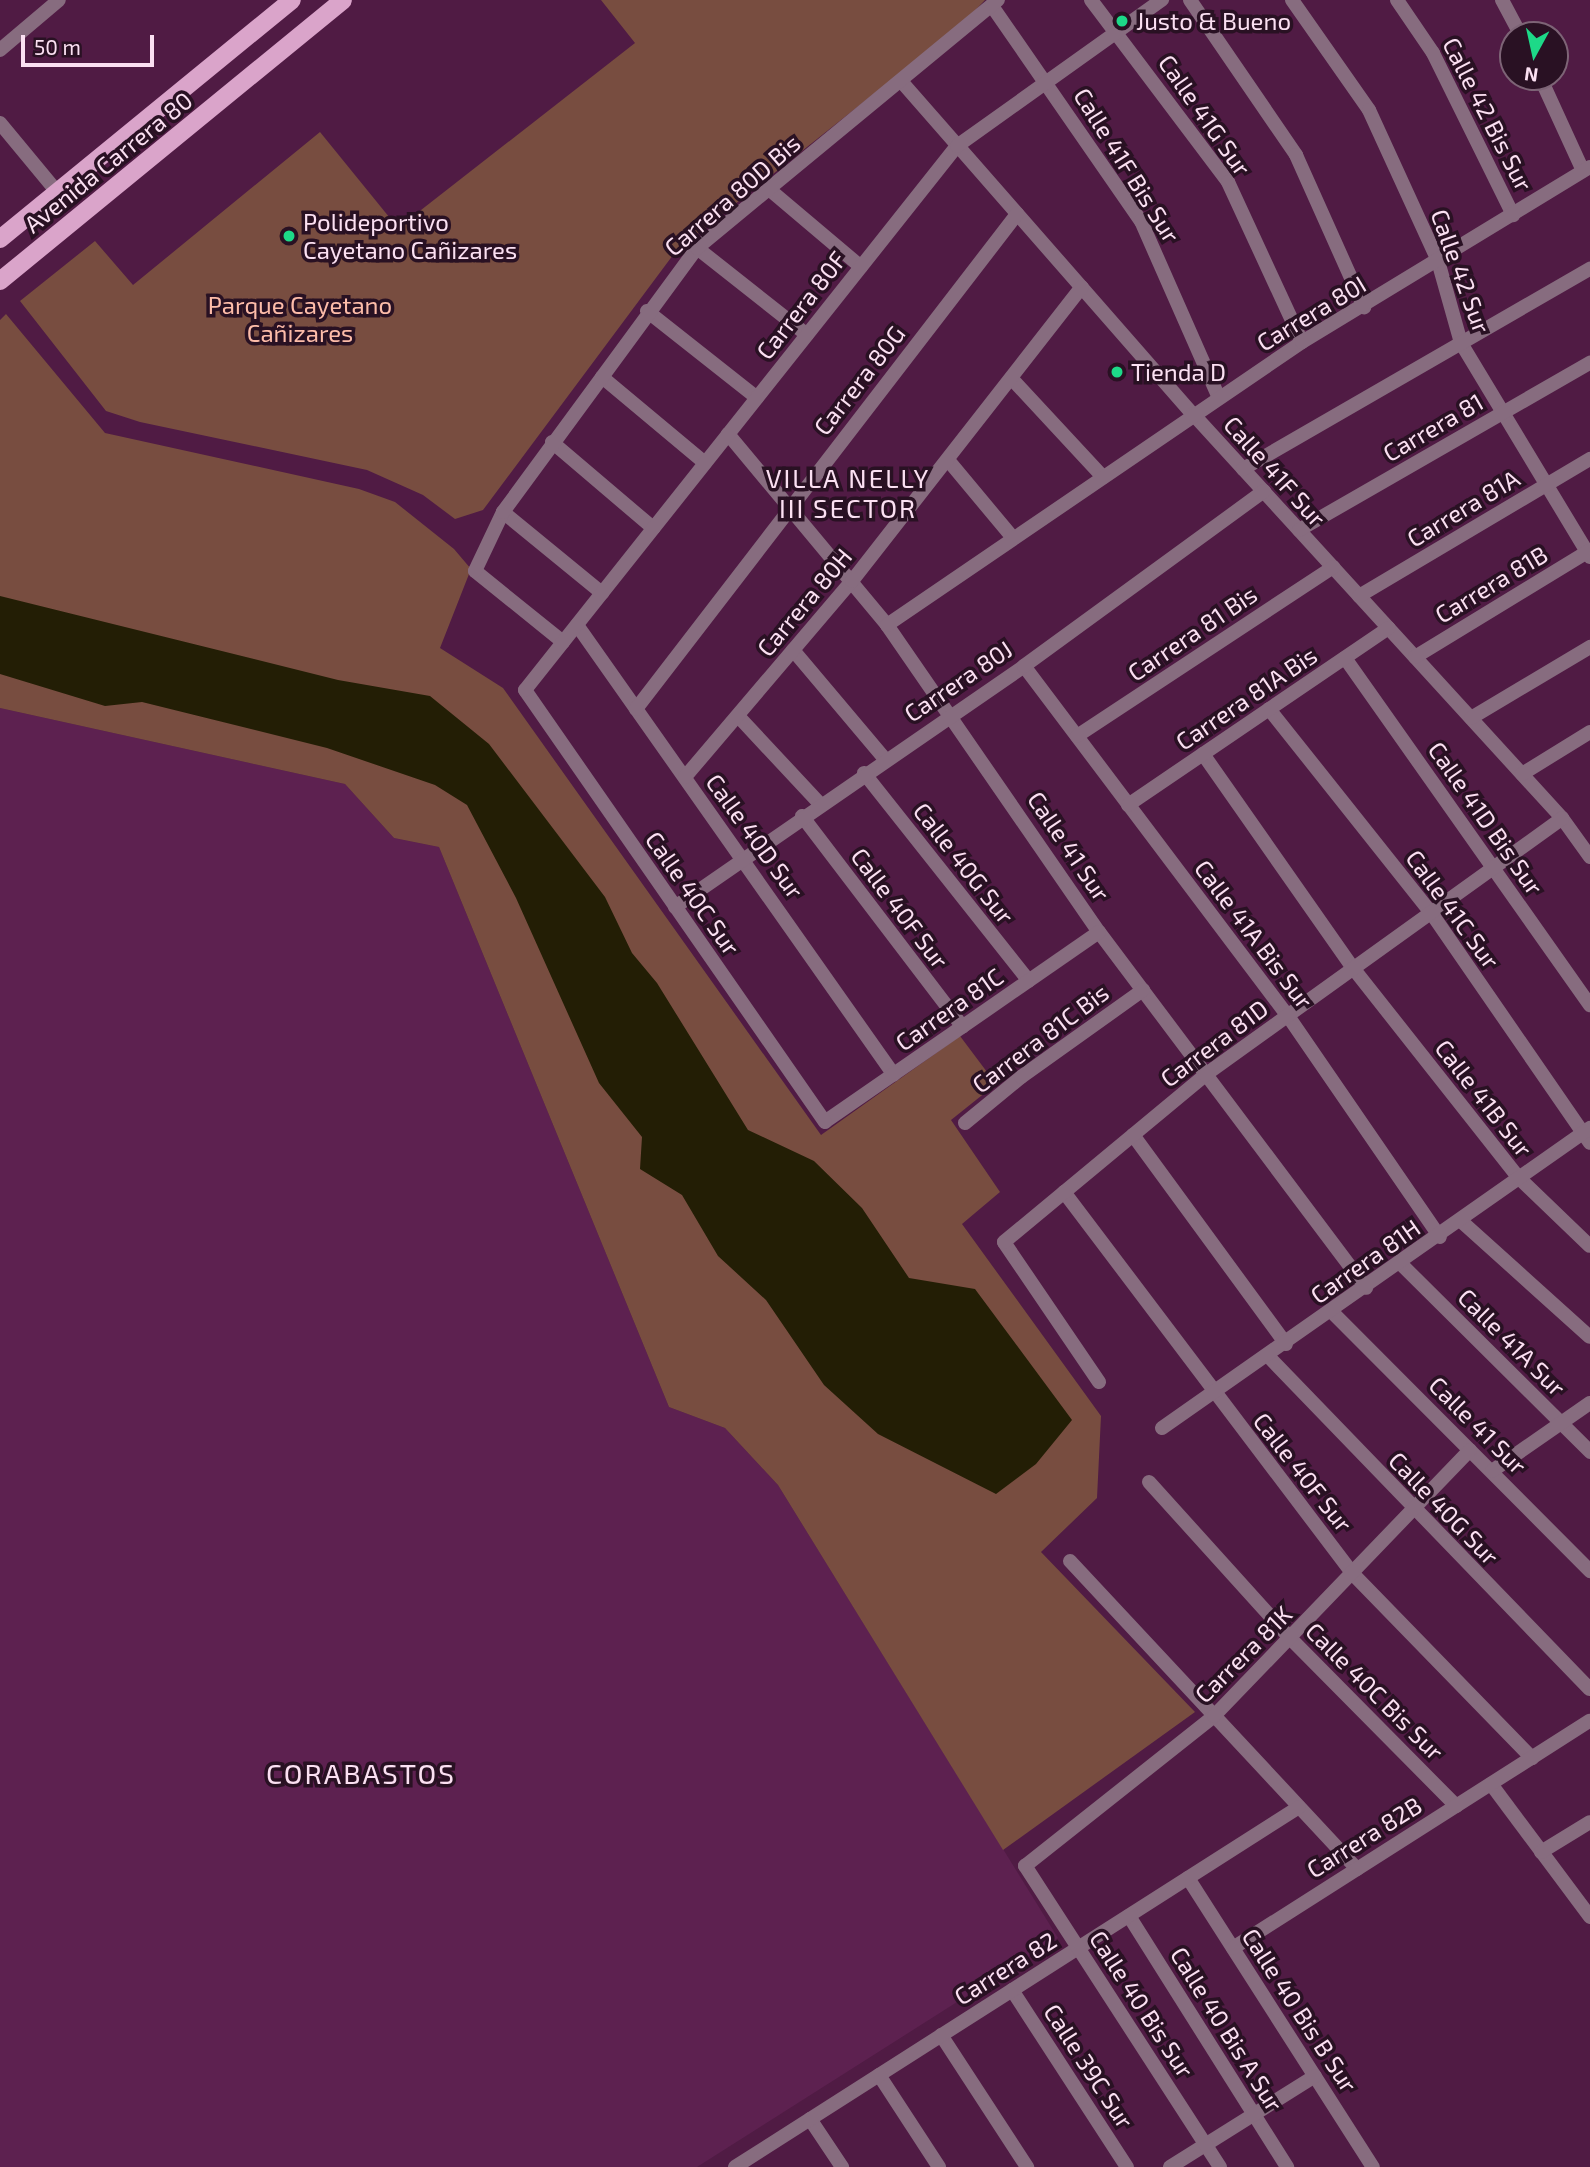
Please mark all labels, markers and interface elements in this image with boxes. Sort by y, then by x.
place label: Justo & Bueno [1136,7,1291,35]
marker: Justo & Bueno [1114,13,1130,29]
scale bar [24,21,158,65]
north arrow [1499,21,1569,91]
street label: Calle 42 Bis Sur [1437,33,1539,195]
text: 50 m [34,34,81,59]
street label: Calle 41G Sur [1153,49,1257,181]
text: N [1523,63,1540,88]
street label: Calle 41F Bis Sur [1068,82,1186,248]
street label: Avenida Carrera 80 [18,85,198,239]
street label: Carrera 80D Bis [658,128,806,262]
street label: Calle 42 Sur [1425,205,1497,337]
place label: Polideportivo Cayetano Cañizares [303,208,517,264]
marker: Polideportivo Cayetano Cañizares [281,228,297,244]
street label: Carrera 80F [750,245,852,365]
street label: Carrera 80I [1251,269,1371,357]
park label: Parque Cayetano Cañizares [208,291,392,347]
street label: Carrera 80G [807,320,911,440]
place label: Tienda D [1131,358,1226,386]
marker: Tienda D [1109,364,1125,380]
street label: Carrera 81 [1378,387,1488,467]
street label: Calle 41F Sur [1218,410,1332,532]
district label: VILLA NELLY III SECTOR [767,462,929,524]
street label: Carrera 81A [1402,463,1524,553]
street label: Carrera 81B [1430,539,1552,629]
street label: Carrera 80H [751,542,857,662]
street label: Carrera 81 Bis [1122,579,1262,687]
street label: Carrera 80J [899,634,1017,728]
street label: Carrera 81A Bis [1170,640,1322,756]
street label: Calle 41D Bis Sur [1423,736,1549,900]
street label: Calle 40D Sur [700,768,810,904]
street label: Calle 41 Sur [1022,786,1116,906]
street label: Calle 40G Sur [908,797,1020,929]
street label: Calle 40C Sur [640,826,746,960]
street label: Calle 40F Sur [845,842,955,974]
street label: Calle 41C Sur [1400,844,1506,974]
street label: Calle 41A Bis Sur [1189,854,1319,1014]
street label: Carrera 81C [890,961,1008,1057]
street label: Carrera 81C Bis [966,977,1114,1099]
street label: Carrera 81D [1155,993,1273,1093]
street label: Calle 41B Sur [1429,1034,1539,1162]
street label: Carrera 81H [1305,1213,1425,1309]
street label: Calle 41A Sur [1452,1282,1572,1402]
street label: Calle 41 Sur [1423,1370,1533,1480]
street label: Calle 40F Sur [1247,1407,1359,1537]
street label: Calle 40G Sur [1383,1446,1505,1570]
street label: Carrera 81K [1189,1600,1297,1708]
street label: Calle 40C Bis Sur [1300,1616,1450,1766]
district label: CORABASTOS [267,1756,455,1790]
street label: Carrera 82B [1301,1790,1427,1884]
street label: Calle 40 Bis B Sur [1236,1923,1364,2097]
street label: Carrera 82 [949,1925,1061,2011]
street label: Calle 40 Bis Sur [1084,1925,1200,2083]
street label: Calle 40 Bis A Sur [1165,1941,1289,2117]
street label: Calle 39C Sur [1038,1999,1140,2133]

